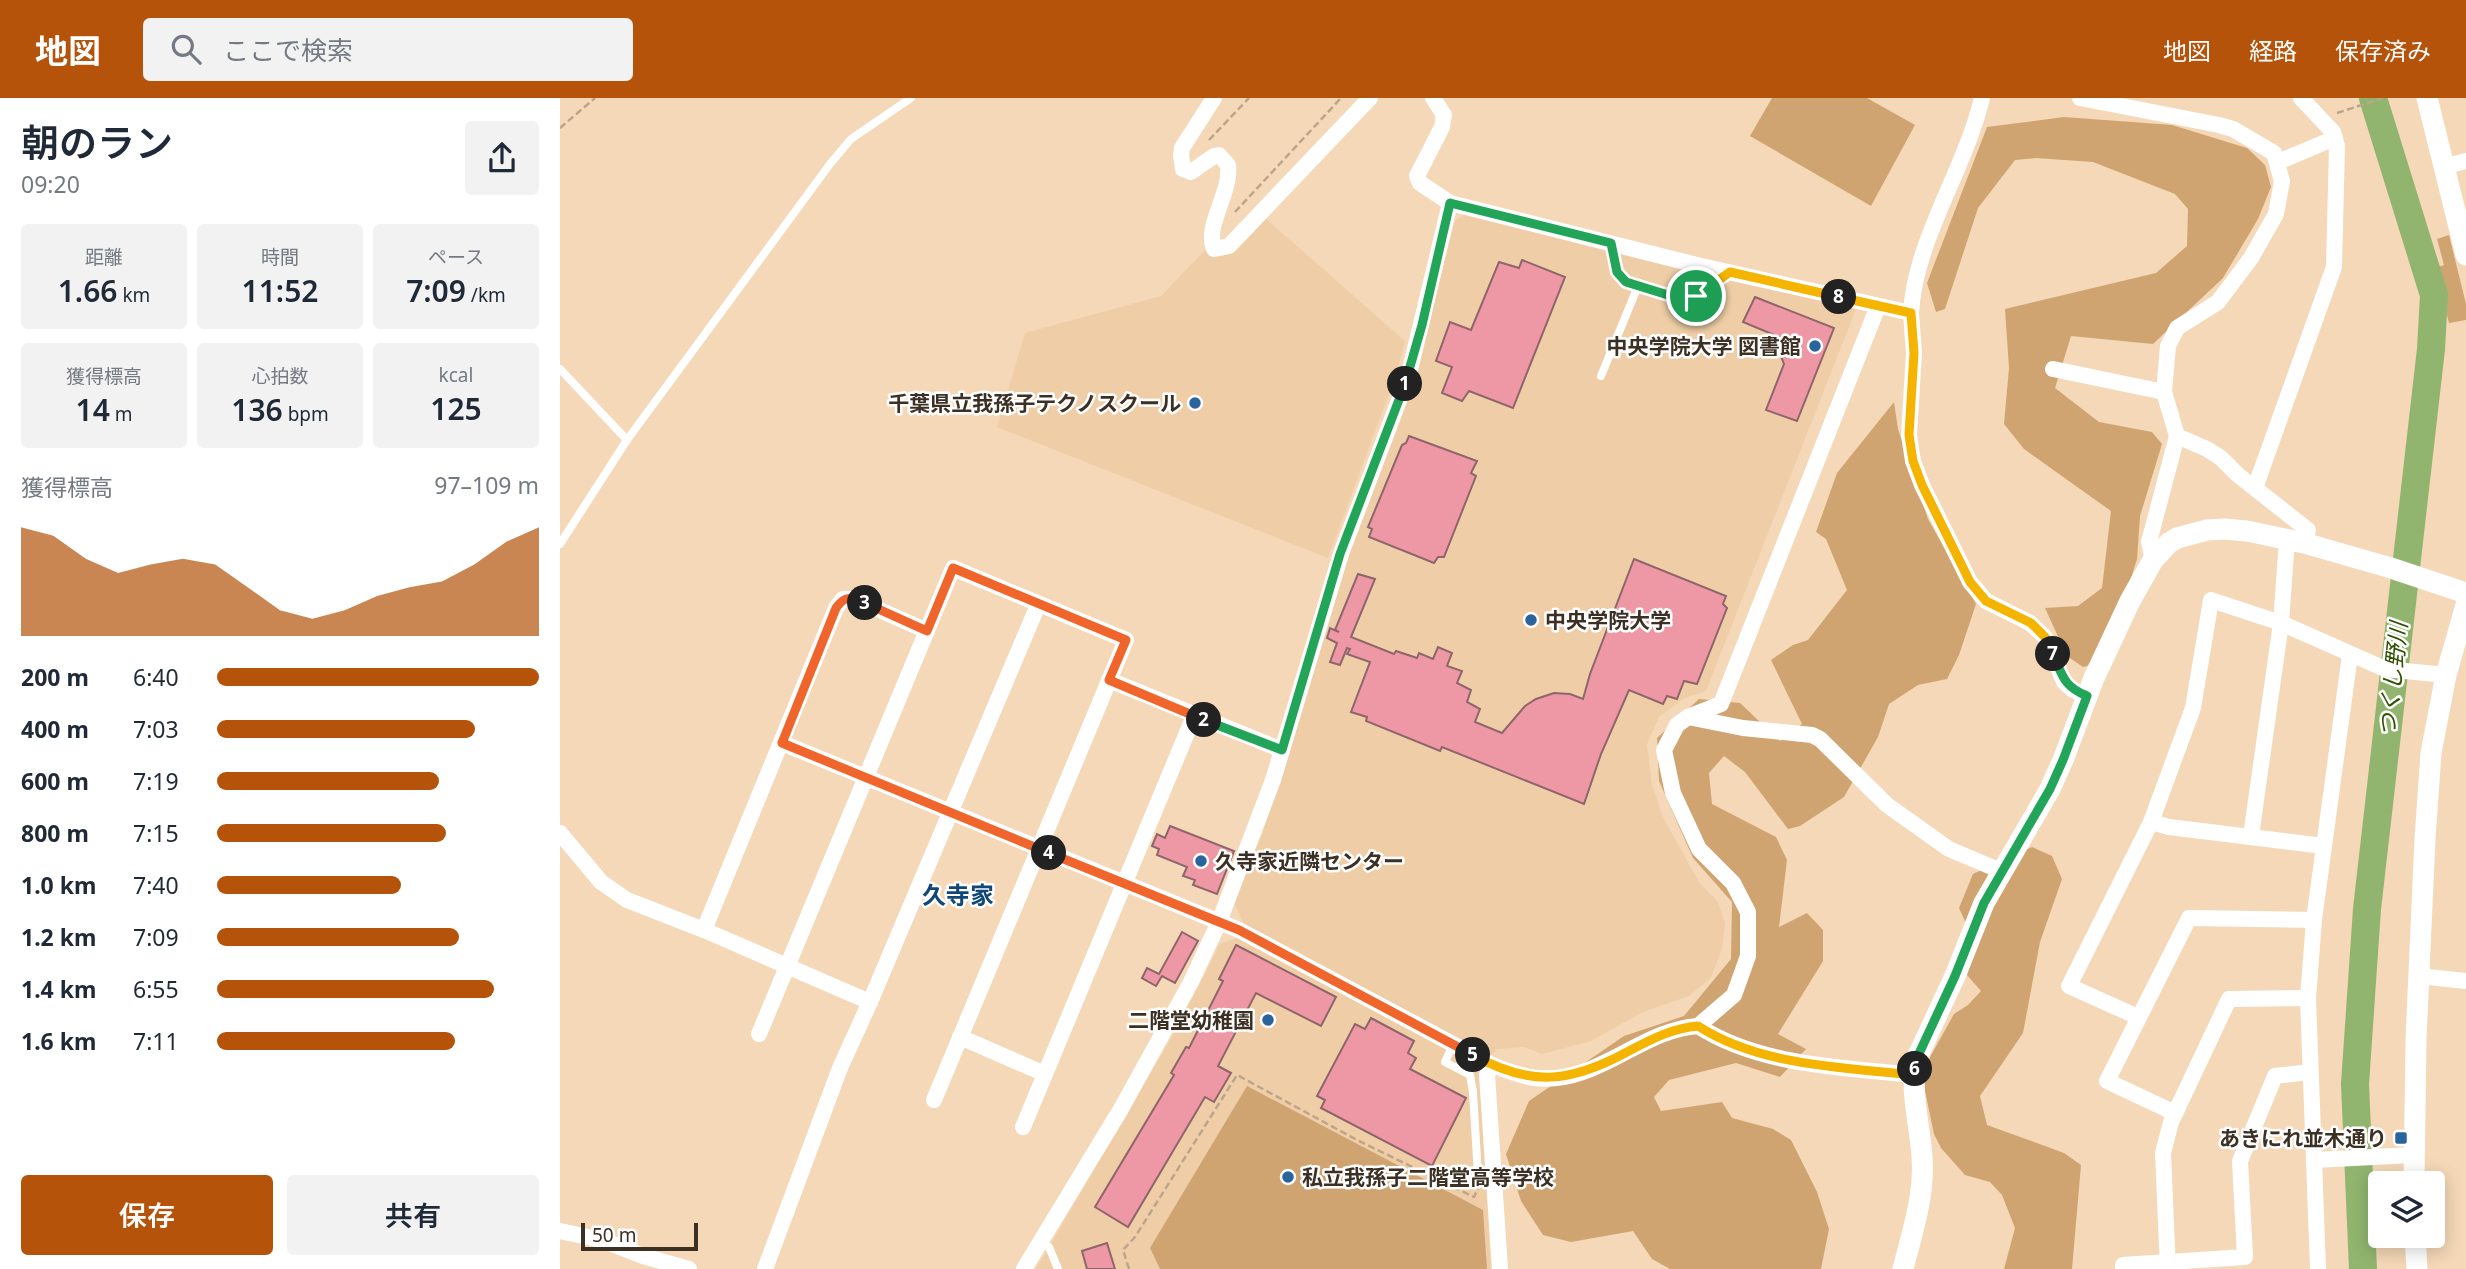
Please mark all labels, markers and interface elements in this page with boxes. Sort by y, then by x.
search box [143,18,633,81]
text: 地図 [35,28,101,73]
icon: search [167,30,205,68]
text: ここで検索 [223,32,353,68]
text: 地図 [2163,34,2211,67]
text: 経路 [2249,34,2297,67]
text: 保存済み [2335,34,2431,67]
text: 朝のラン [21,116,173,168]
button: share [465,121,539,195]
text: 09:20 [21,168,80,200]
text: 距離 [85,244,123,270]
text: 時間 [261,244,299,270]
text: ペース [428,244,484,270]
pin [1666,266,1726,326]
text: 1.66 [58,270,117,311]
text: 11:52 [242,270,318,311]
text: 7:09 [406,270,466,311]
icon: arrive [1677,277,1715,315]
pin: 8 [1822,280,1856,314]
text: km [117,282,150,308]
text: /km [466,282,506,308]
text: 8 [1833,283,1844,309]
place label: 中央学院大学 図書館 [1607,332,1801,360]
marker: 中央学院大学 図書館 [1807,338,1823,354]
text: kcal [439,362,473,388]
text: 獲得標高 [66,363,142,389]
text: 心拍数 [251,363,309,389]
pin: 1 [1388,366,1422,402]
text: 1 [1399,370,1410,396]
text: 125 [430,388,482,429]
text: 14 [75,389,110,430]
text: 136 [231,389,283,430]
place label: 千葉県立我孫子テクノスクール [888,389,1181,417]
marker: 千葉県立我孫子テクノスクール [1187,395,1203,411]
text: m [110,401,133,427]
text: bpm [283,401,329,427]
text: 97–109 m [434,469,539,501]
text: 獲得標高 [21,471,113,503]
pin: 3 [848,586,882,620]
text: 3 [859,589,870,615]
place label: 中央学院大学 [1545,606,1671,634]
marker: 中央学院大学 [1523,612,1539,628]
water label: つくし野川 [2370,617,2414,738]
pin: 7 [2036,636,2070,672]
text: 7 [2047,640,2058,666]
text: 200 m [21,661,89,693]
text: 6:40 [133,661,179,693]
pin: 2 [1186,702,1222,738]
text: 2 [1198,706,1209,732]
text: 400 m [21,713,89,745]
text: 7:03 [133,713,179,745]
text: 600 m [21,765,89,797]
text: 7:19 [133,765,179,797]
text: 800 m [21,817,89,849]
text: 7:15 [133,817,179,849]
pin: 4 [1032,836,1066,870]
text: 4 [1043,839,1054,865]
place label: 久寺家近隣センター [1215,847,1404,875]
marker: 久寺家近隣センター [1193,853,1209,869]
text: 1.0 km [21,869,96,901]
text: 7:40 [133,869,179,901]
district label: 久寺家 [922,878,994,911]
text: 1.2 km [21,921,96,953]
text: 7:09 [133,921,179,953]
text: 1.4 km [21,973,96,1005]
text: 6:55 [133,973,179,1005]
place label: 二階堂幼稚園 [1128,1006,1254,1034]
marker: 二階堂幼稚園 [1260,1012,1276,1028]
text: 1.6 km [21,1025,96,1057]
text: 7:11 [133,1025,179,1057]
pin: 5 [1455,1038,1490,1072]
text: 5 [1467,1041,1478,1067]
pin: 6 [1898,1052,1932,1086]
text: 6 [1909,1055,1920,1081]
place label: あきにれ並木通り [2219,1124,2387,1152]
marker: あきにれ並木通り [2393,1130,2409,1146]
place label: 私立我孫子二階堂高等学校 [1302,1163,1554,1191]
marker: 私立我孫子二階堂高等学校 [1280,1169,1296,1185]
map controls [2368,1171,2445,1248]
button: layers [2368,1171,2445,1248]
button: 保存 [21,1175,273,1255]
button: 共有 [287,1175,539,1255]
scale bar [581,1220,698,1252]
text: 50 m [592,1222,636,1248]

